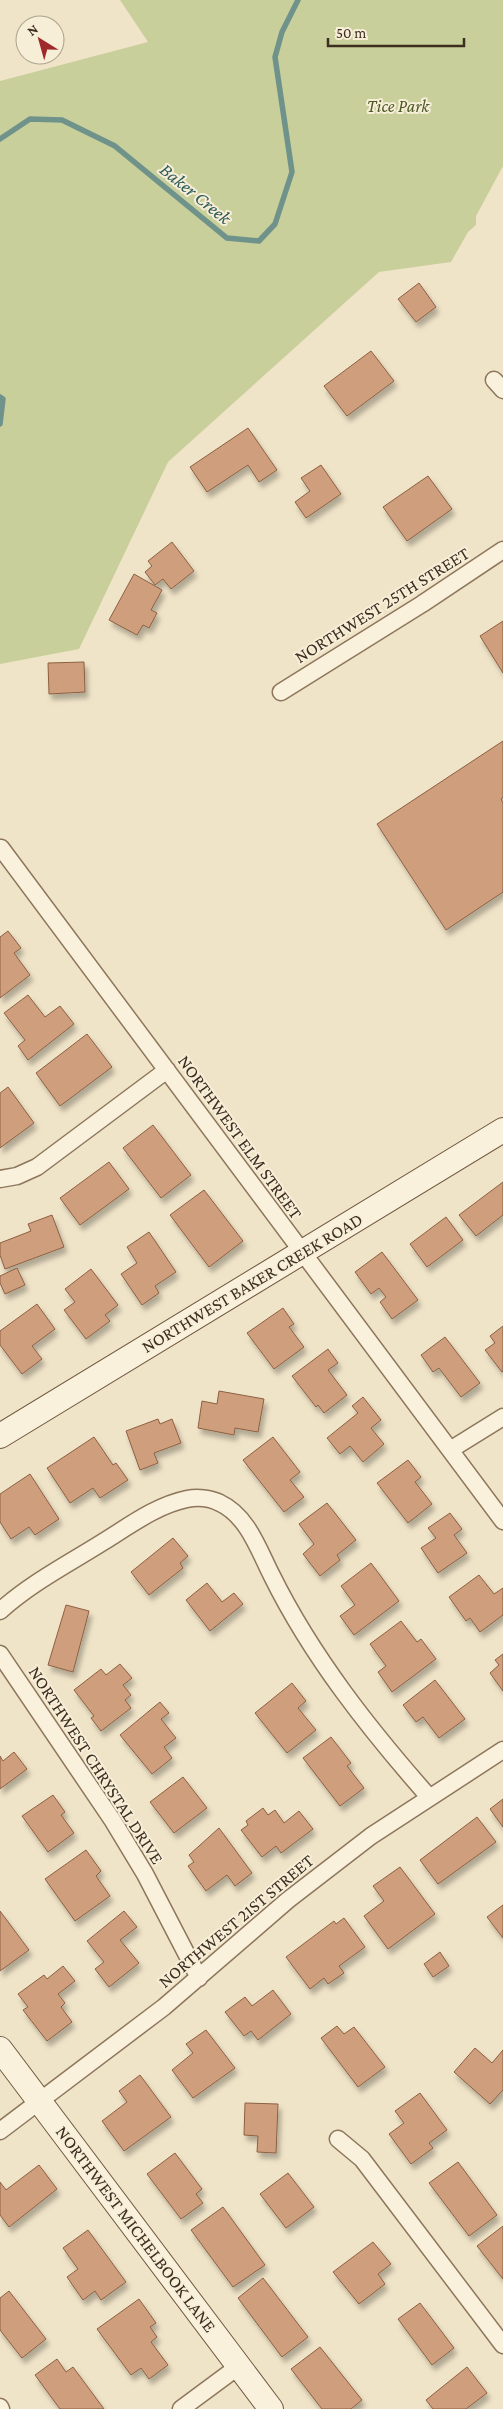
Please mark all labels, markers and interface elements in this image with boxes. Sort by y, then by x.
north arrow [15,15,65,65]
scale bar [328,15,464,47]
text: N [24,20,41,39]
text: 50 m [336,25,366,41]
park label: Tice Park [367,96,430,116]
water label: Baker Creek [156,158,236,229]
street label: NORTHWEST 25TH STREET [291,543,473,667]
street label: NORTHWEST ELM STREET [174,1051,306,1223]
street label: NORTHWEST BAKER CREEK ROAD [138,1209,366,1357]
street label: NORTHWEST CHRYSTAL DRIVE [25,1662,168,1868]
street label: NORTHWEST 21ST STREET [154,1850,318,1992]
street label: NORTHWEST MICHELBOOK LANE [52,2122,220,2336]

